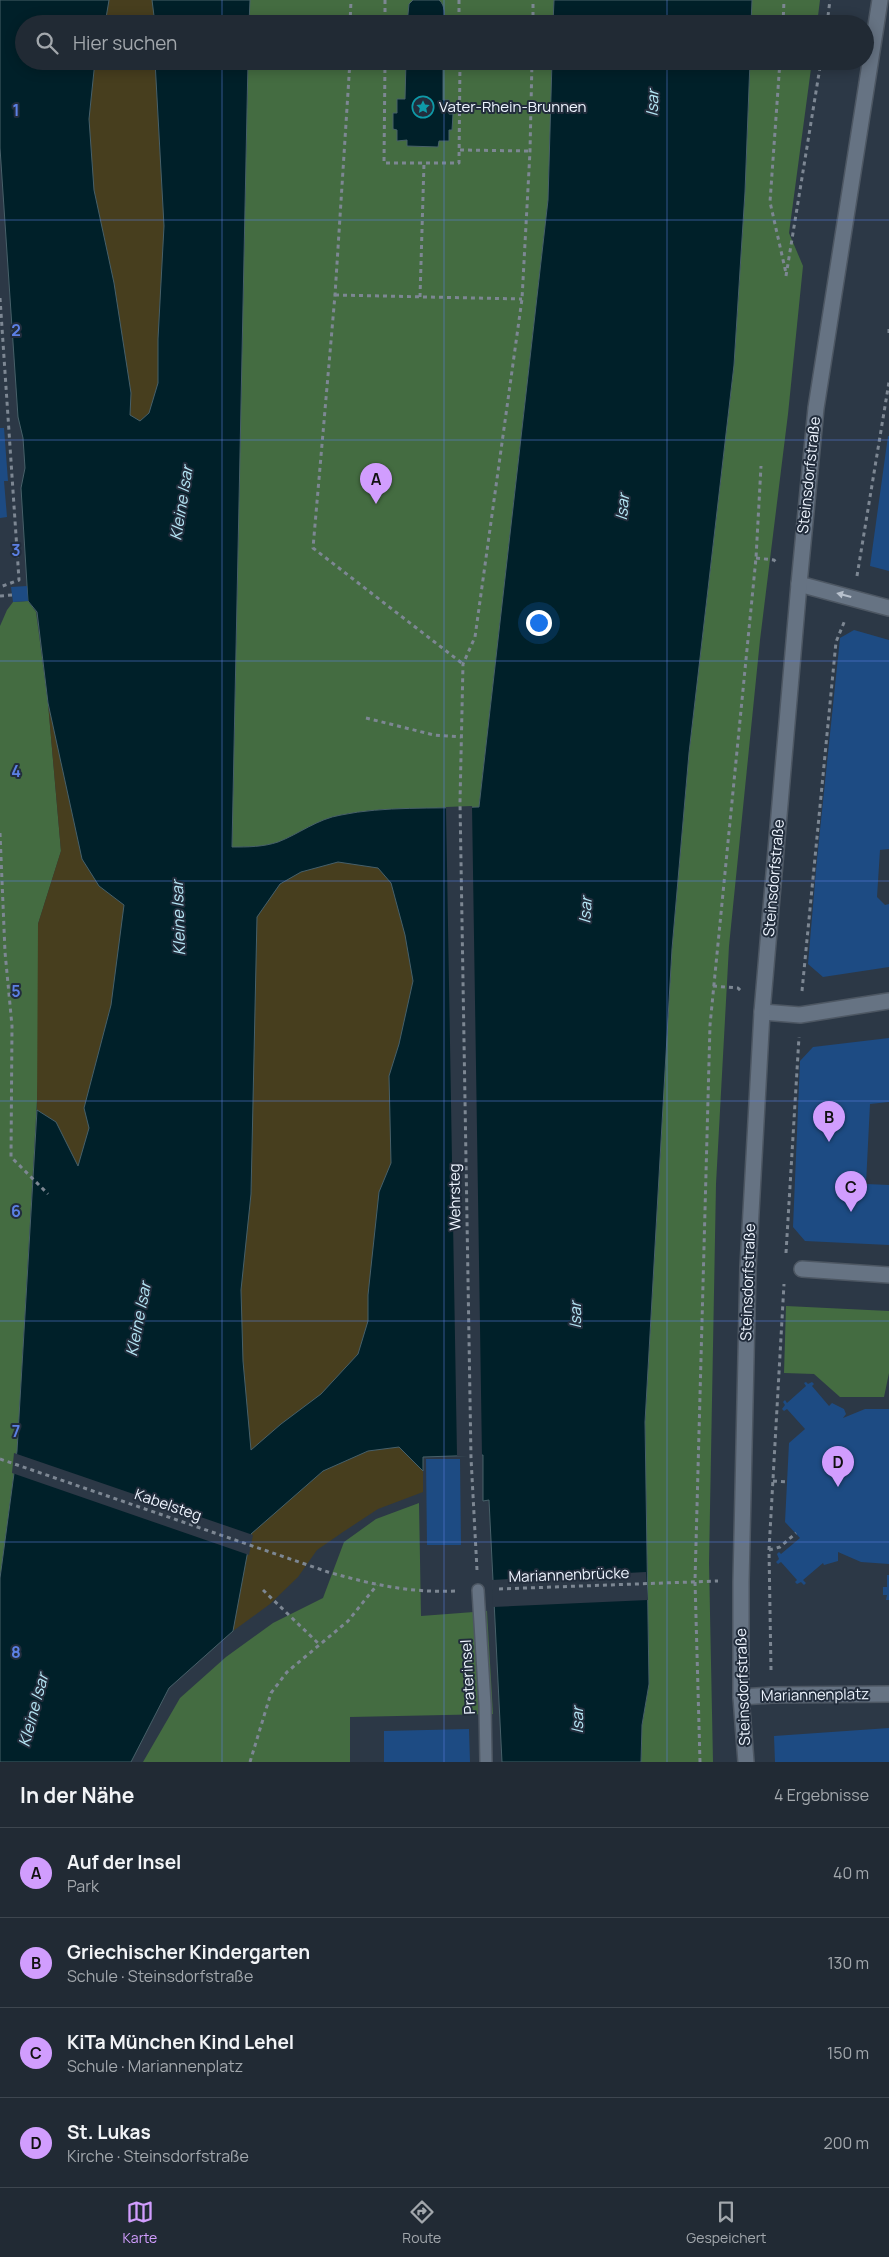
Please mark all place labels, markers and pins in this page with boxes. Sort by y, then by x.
place icon: Vater-Rhein-Brunnen [411,95,435,119]
place label: Vater-Rhein-Brunnen [439,96,587,117]
pin: A [360,463,392,504]
pin: B [813,1101,845,1142]
pin: C [835,1171,867,1212]
pin: D [822,1446,854,1487]

